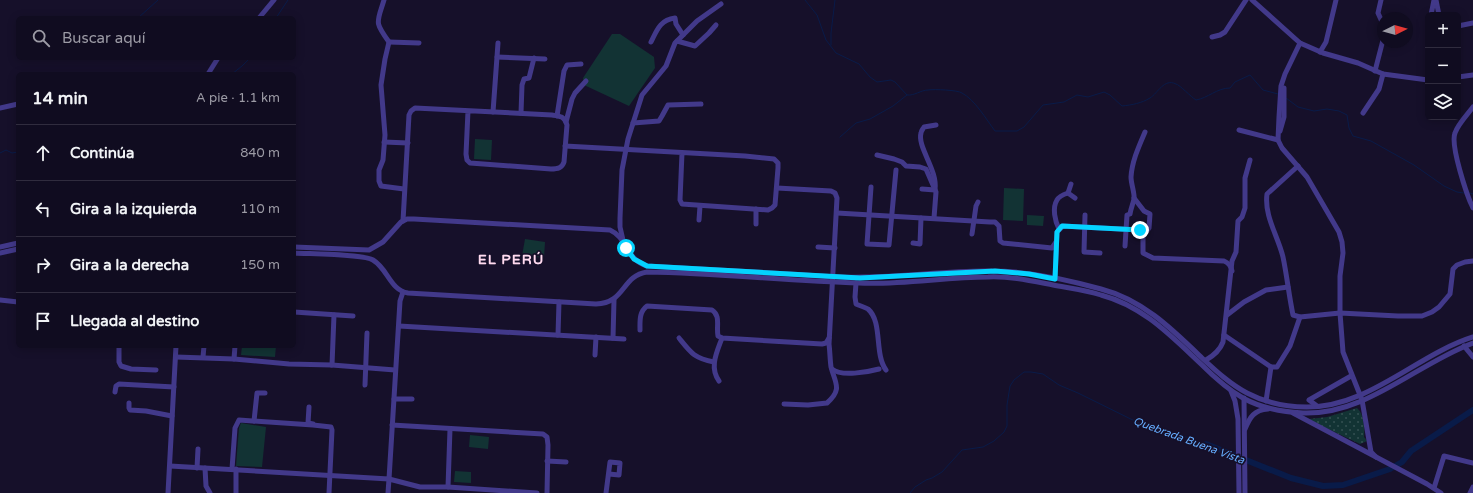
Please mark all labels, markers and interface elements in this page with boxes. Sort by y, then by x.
north arrow [1377,12,1413,48]
map controls [1425,12,1461,120]
button: + [1425,12,1461,48]
search box [16,16,296,60]
icon: search [30,27,52,49]
text: Buscar aquí [62,29,145,47]
button: − [1425,48,1461,84]
button: layers [1425,84,1461,120]
text: 14 min [32,88,88,109]
text: A pie · 1.1 km [196,90,280,106]
icon: ahead [32,142,54,164]
text: Continúa [70,144,134,162]
text: 840 m [240,145,280,161]
icon: left [32,198,54,220]
text: Gira a la izquierda [70,200,197,218]
text: 110 m [240,201,280,217]
route end [1131,221,1149,239]
route start [617,239,635,257]
district label: EL PERÚ [478,251,544,268]
icon: right [32,254,54,276]
text: Gira a la derecha [70,256,189,274]
text: 150 m [240,257,280,273]
icon: arrive [32,310,54,332]
text: Llegada al destino [70,312,199,330]
water label: Quebrada Buena Vista [1132,414,1247,467]

